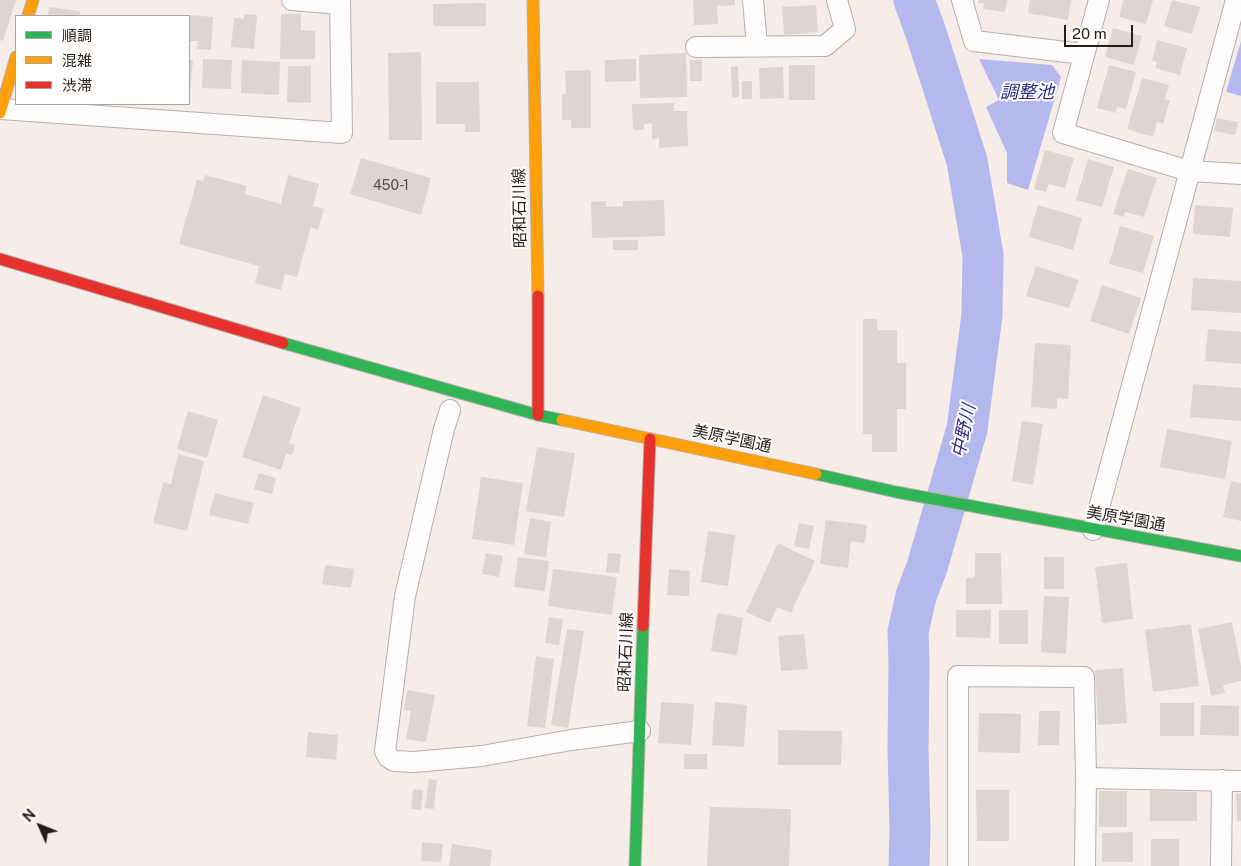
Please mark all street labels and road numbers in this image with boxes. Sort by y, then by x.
street label: 昭和石川線 [510,168,530,248]
street label: 美原学園通 [691,421,773,457]
street label: 美原学園通 [1085,503,1167,535]
street label: 昭和石川線 [615,612,637,692]

